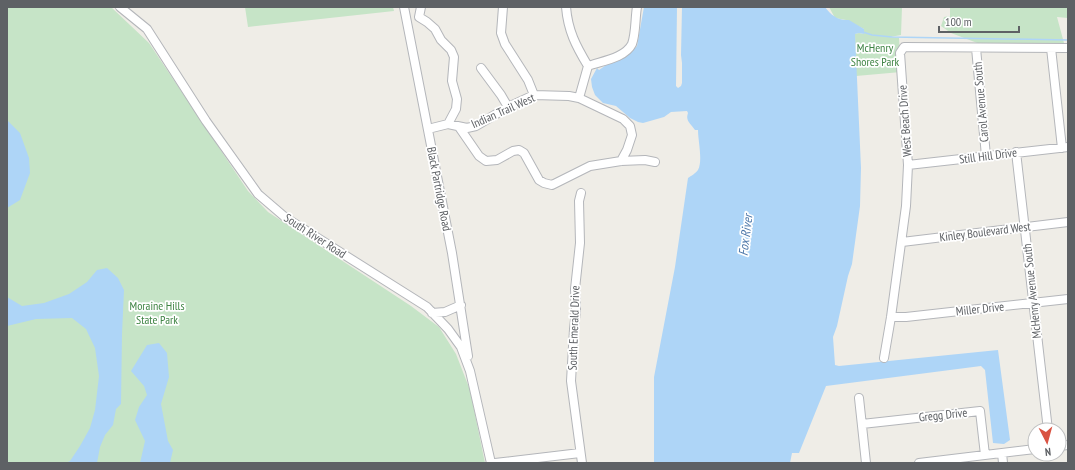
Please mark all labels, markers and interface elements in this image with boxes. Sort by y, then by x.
scale bar [939,8,1019,34]
text: 100 m [945,14,972,29]
park label: McHenry Shores Park [851,40,899,69]
street label: Carol Avenue South [970,61,991,143]
street label: West Beach Drive [895,85,914,157]
street label: Indian Trail West [469,90,538,131]
street label: Still Hill Drive [958,145,1018,166]
street label: Black Partridge Road [424,146,455,232]
street label: South River Road [281,210,349,261]
water label: Fox River [735,211,757,257]
street label: Kinley Boulevard West [938,218,1032,245]
street label: McHenry Avenue South [1019,243,1044,339]
street label: South Emerald Drive [565,285,582,371]
park label: Moraine Hills State Park [130,298,184,327]
street label: Miller Drive [955,299,1005,318]
street label: Gregg Drive [918,404,968,425]
north arrow [1027,422,1067,462]
text: N [1044,445,1052,459]

